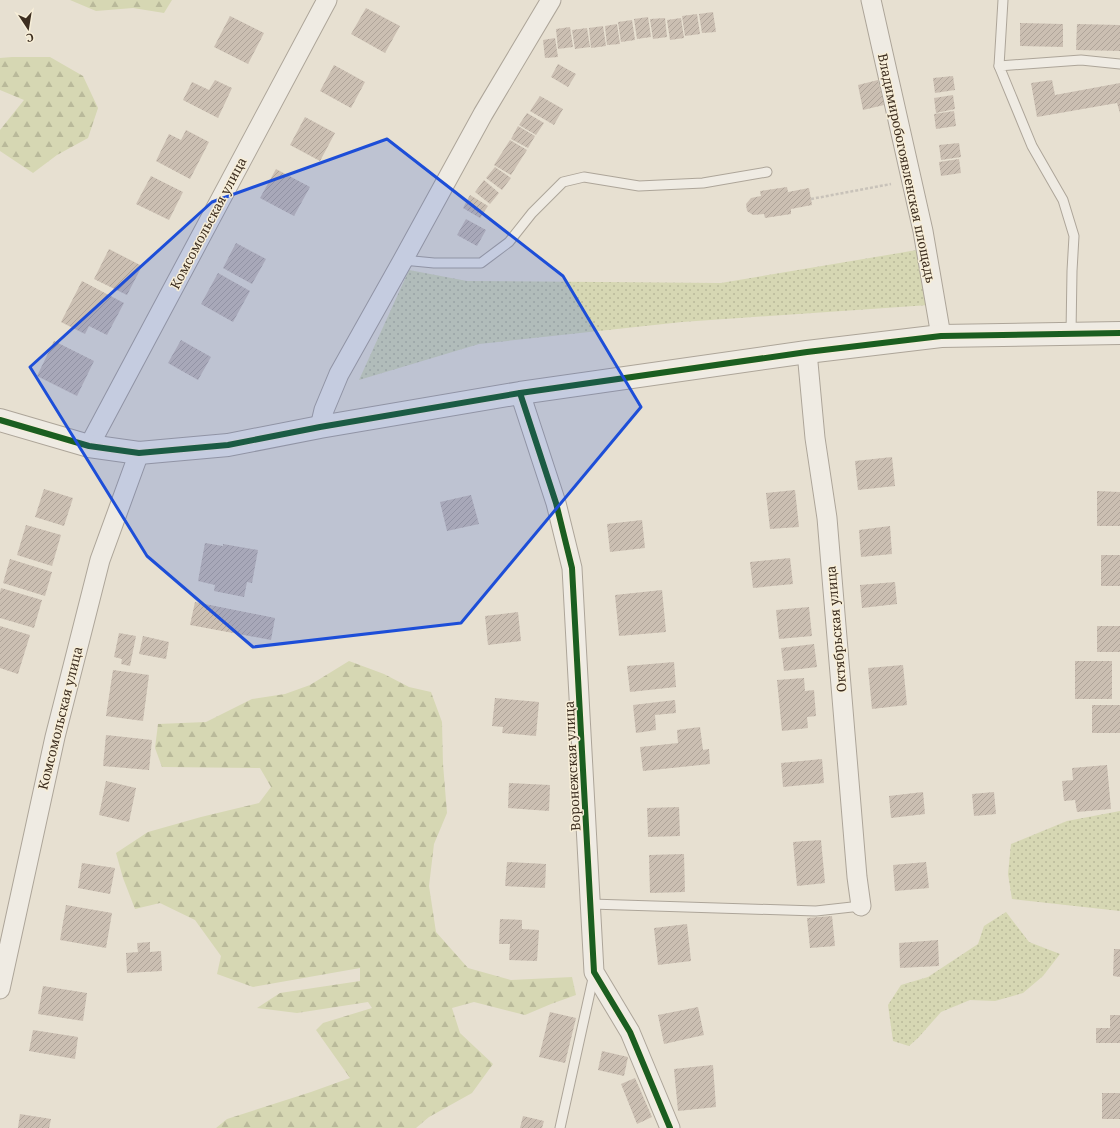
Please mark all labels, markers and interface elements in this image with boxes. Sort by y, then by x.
north arrow [8,8,48,48]
text: С [25,30,35,46]
street label: Владимиробогоявленская площадь [874,52,940,284]
street label: Комсомольская улица [166,154,250,292]
street label: Октябрьская улица [822,565,850,693]
street label: Комсомольская улица [33,645,87,791]
street label: Воронежская улица [560,700,584,832]

